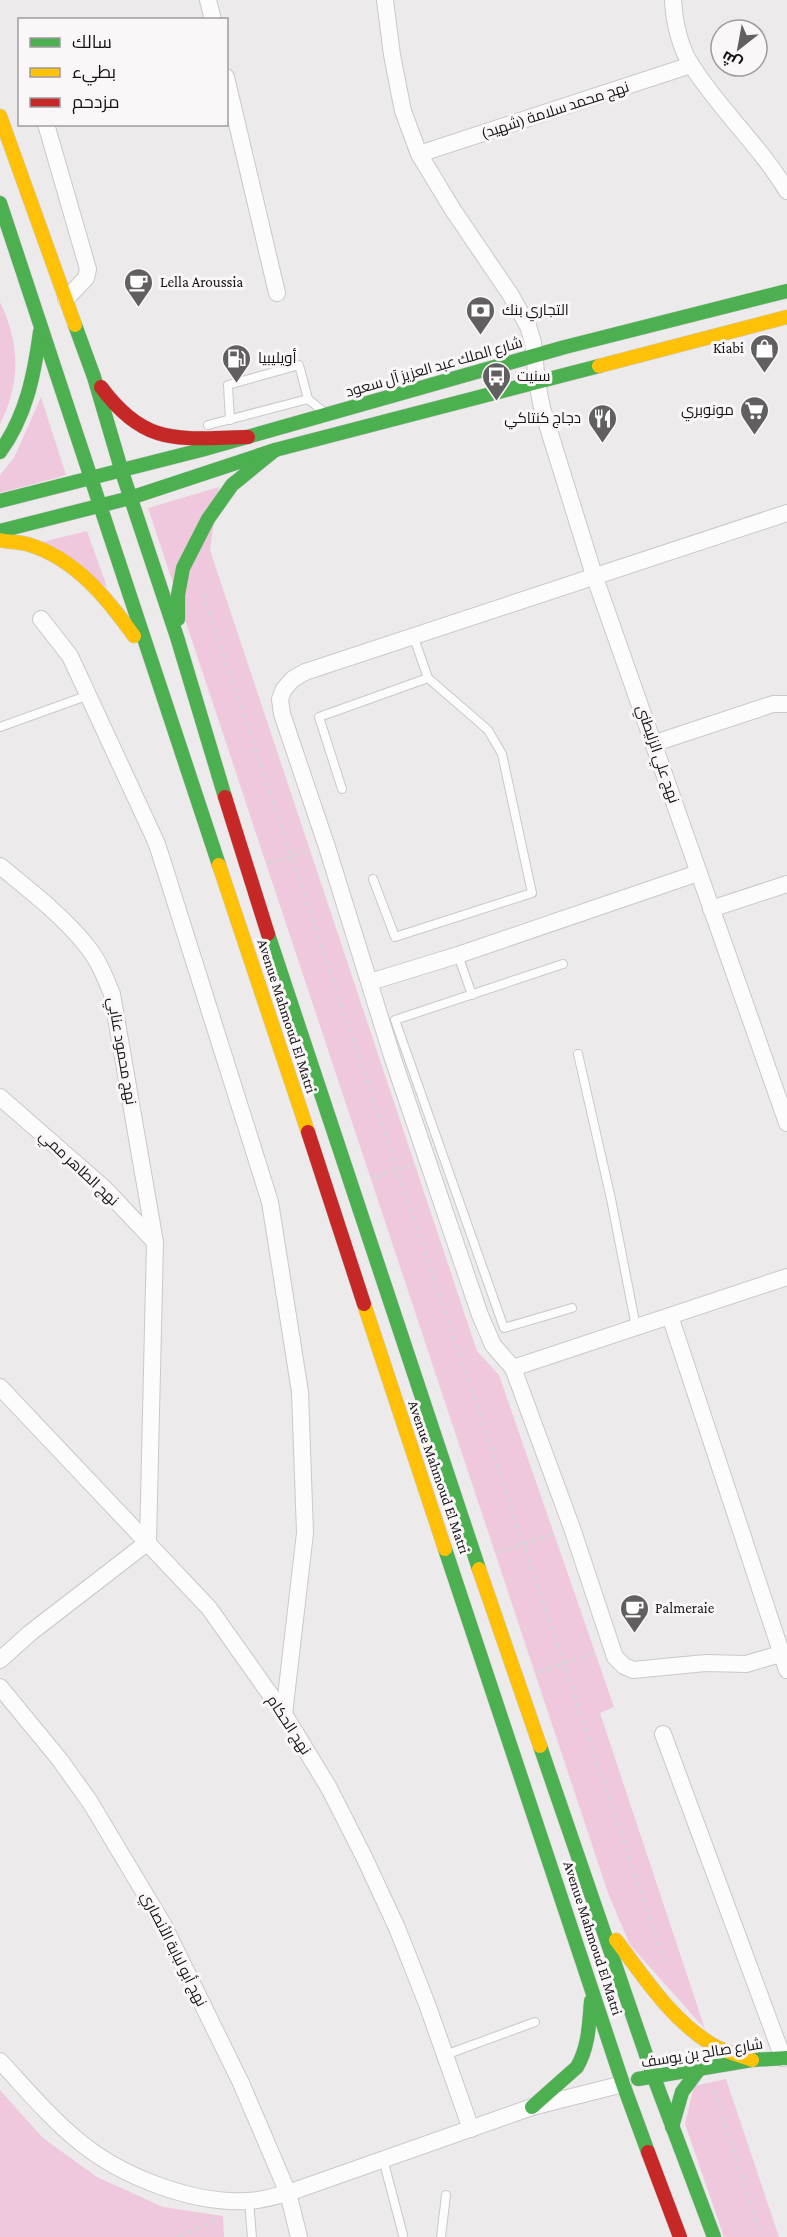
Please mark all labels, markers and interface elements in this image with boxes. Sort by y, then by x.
legend [18,18,228,126]
north arrow [709,18,769,78]
text: سالك [72,32,112,52]
text: ش [718,47,745,73]
text: بطيء [72,62,116,86]
street label: نهج محمد سلامة (شهيد) [479,78,632,144]
text: مزدحم [72,92,120,114]
cafe icon: Lella Aroussia [123,266,155,308]
place label: Lella Aroussia [160,274,243,290]
bank icon: التجاري بنك [465,294,497,336]
place label: التجاري بنك [502,302,569,322]
shop icon: Kiabi [749,332,781,374]
street label: شارع الملك عبد العزيز آل سعود [344,334,525,403]
place label: Kiabi [713,340,744,356]
fuel station icon: أويليبيا [221,342,253,384]
place label: أويليبيا [258,348,296,367]
bus stop icon: سنيت [480,360,512,402]
place label: سنيت [517,368,550,384]
supermarket icon: مونوبري [739,394,771,436]
restaurant icon: دجاج كنتاكي [586,402,618,444]
place label: مونوبري [681,402,734,422]
place label: دجاج كنتاكي [504,410,581,430]
street label: نهج علي الزليطني [630,703,682,806]
street label: Avenue Mahmoud El Matri [254,937,320,1095]
street label: نهج محمود عنابي [101,996,139,1107]
street label: نهج الطاهر ممي [33,1127,122,1212]
street label: Avenue Mahmoud El Matri [405,1398,473,1556]
cafe icon: Palmeraie [618,1592,650,1634]
place label: Palmeraie [655,1600,715,1616]
street label: نهج الحكام [262,1693,314,1759]
street label: Avenue Mahmoud El Matri [560,1859,626,2017]
street label: نهج أبو لبابة الأنصاري [135,1888,212,2011]
street label: شارع صالح بن يوسف [640,2035,765,2073]

